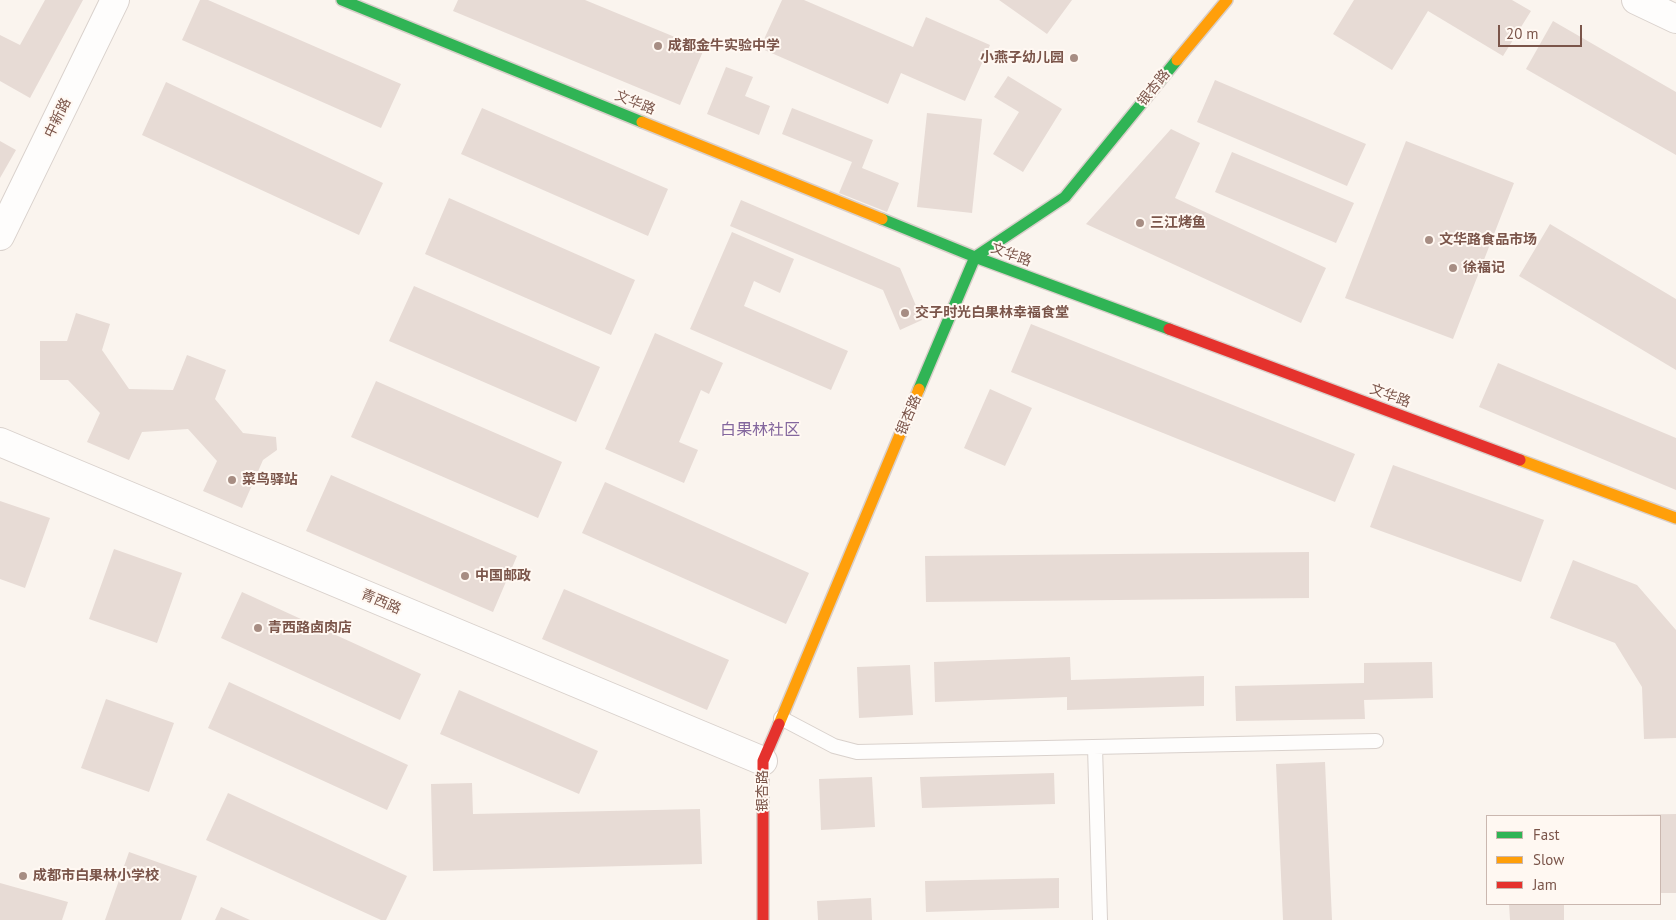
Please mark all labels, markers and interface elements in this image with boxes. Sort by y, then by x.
scale bar [1501,15,1585,47]
text: 20 m [1506,24,1539,43]
place label: 成都金牛实验中学 [668,38,780,54]
marker: 成都金牛实验中学 [652,40,664,52]
place label: 小燕子幼儿园 [980,50,1064,66]
marker: 小燕子幼儿园 [1068,52,1080,64]
street label: 银杏路 [1134,66,1174,110]
street label: 文华路 [612,87,658,119]
street label: 中新路 [41,95,75,141]
place label: 三江烤鱼 [1150,215,1206,231]
marker: 三江烤鱼 [1134,217,1146,229]
place label: 文华路食品市场 [1439,232,1537,248]
marker: 文华路食品市场 [1423,234,1435,246]
street label: 文华路 [988,240,1034,270]
place label: 徐福记 [1463,260,1505,276]
marker: 徐福记 [1447,262,1459,274]
place label: 交子时光白果林幸福食堂 [915,305,1069,321]
marker: 交子时光白果林幸福食堂 [899,307,911,319]
street label: 文华路 [1367,381,1413,411]
street label: 银杏路 [893,392,925,438]
district label: 白果林社区 [720,420,800,440]
place label: 菜鸟驿站 [242,472,298,488]
marker: 菜鸟驿站 [226,474,238,486]
place label: 中国邮政 [475,568,531,584]
marker: 中国邮政 [459,570,471,582]
street label: 青西路 [358,586,404,618]
place label: 青西路卤肉店 [268,620,352,636]
marker: 青西路卤肉店 [252,622,264,634]
street label: 银杏路 [755,770,771,812]
legend [1486,815,1661,905]
text: Fast [1533,825,1560,844]
text: Slow [1533,850,1564,869]
place label: 成都市白果林小学校 [33,868,159,884]
marker: 成都市白果林小学校 [17,870,29,882]
text: Jam [1533,875,1557,894]

